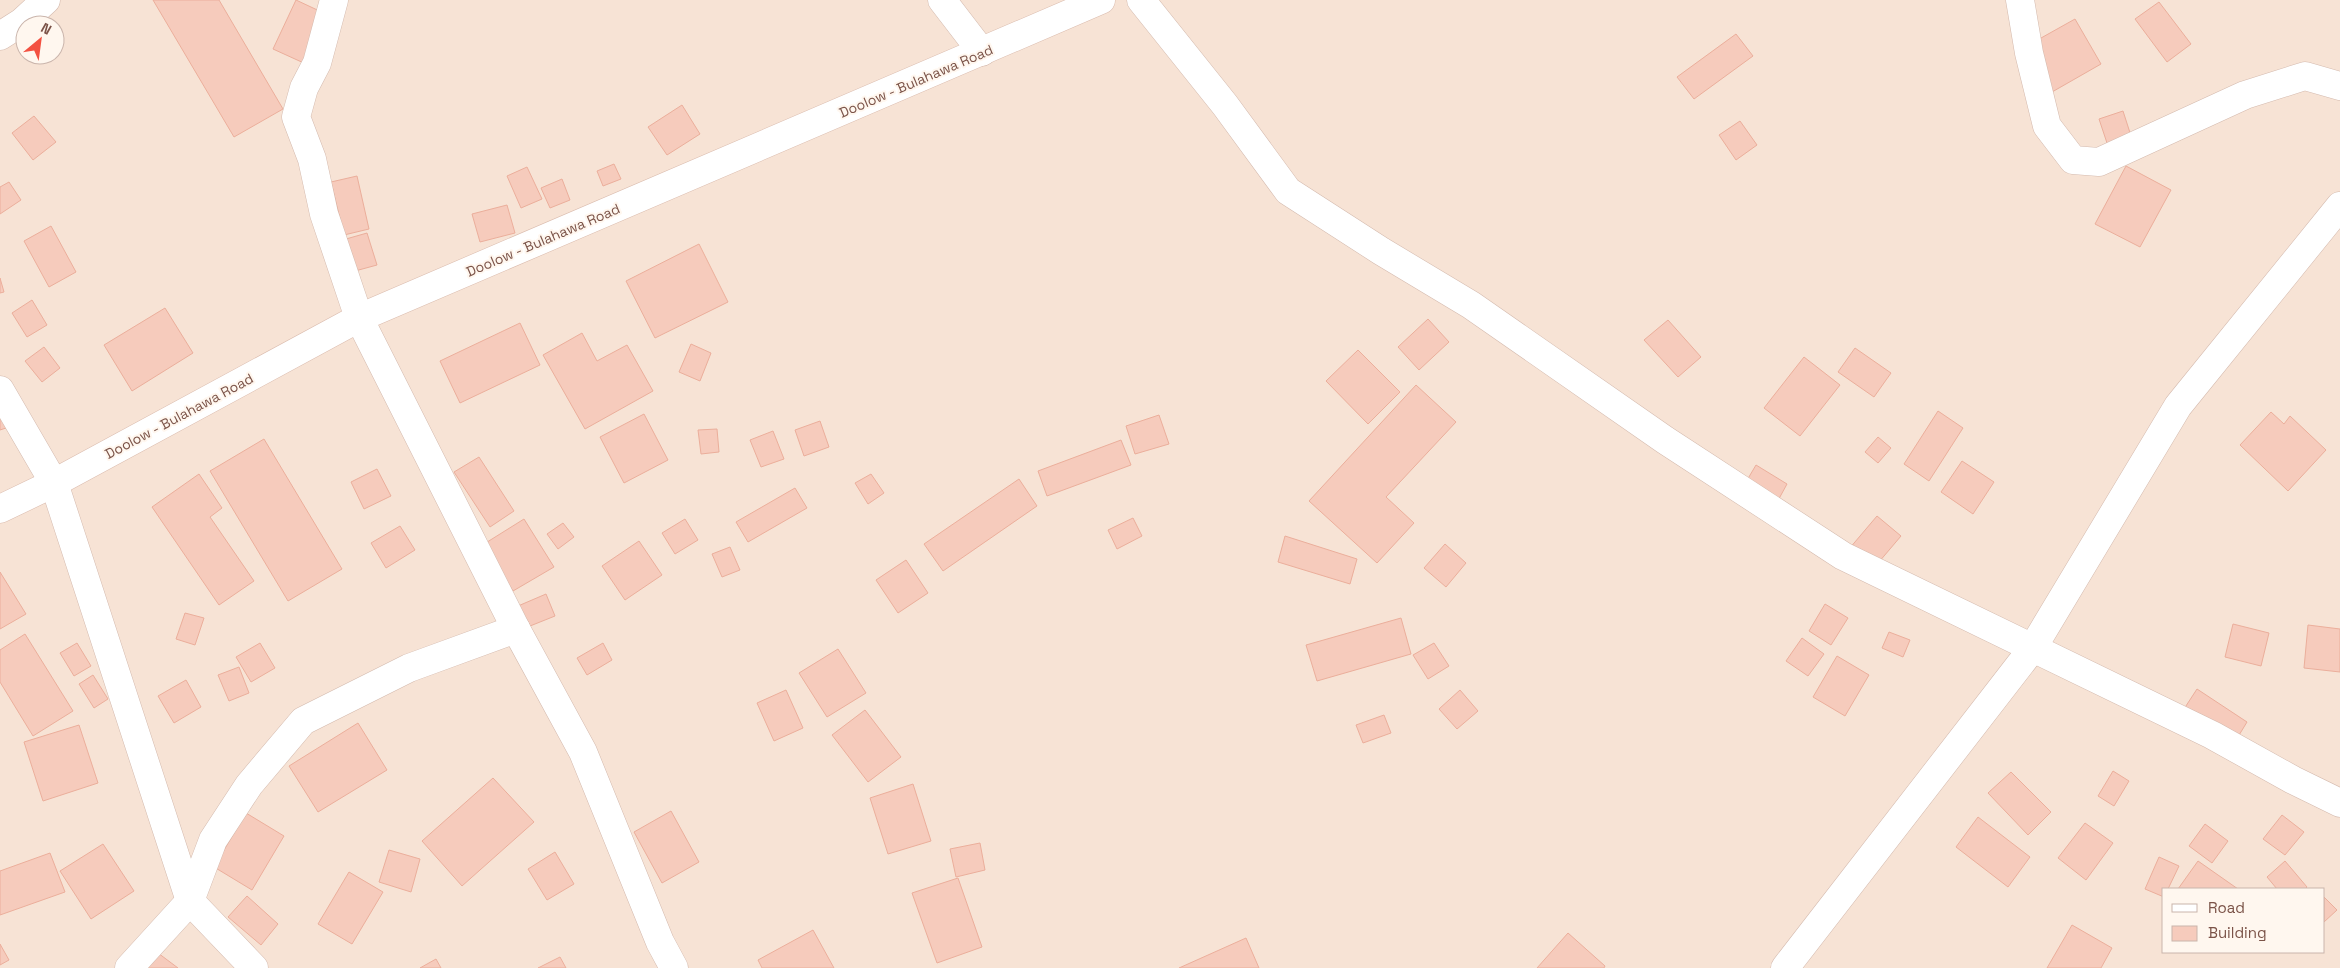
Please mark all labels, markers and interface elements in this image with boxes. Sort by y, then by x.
north arrow [15,15,65,65]
text: N [38,18,55,39]
street label: Doolow - Bulahawa Road [836,40,996,122]
street label: Doolow - Bulahawa Road [463,199,623,281]
street label: Doolow - Bulahawa Road [102,369,256,463]
legend [2162,888,2325,953]
text: Road [2208,898,2245,917]
text: Building [2208,923,2267,942]

